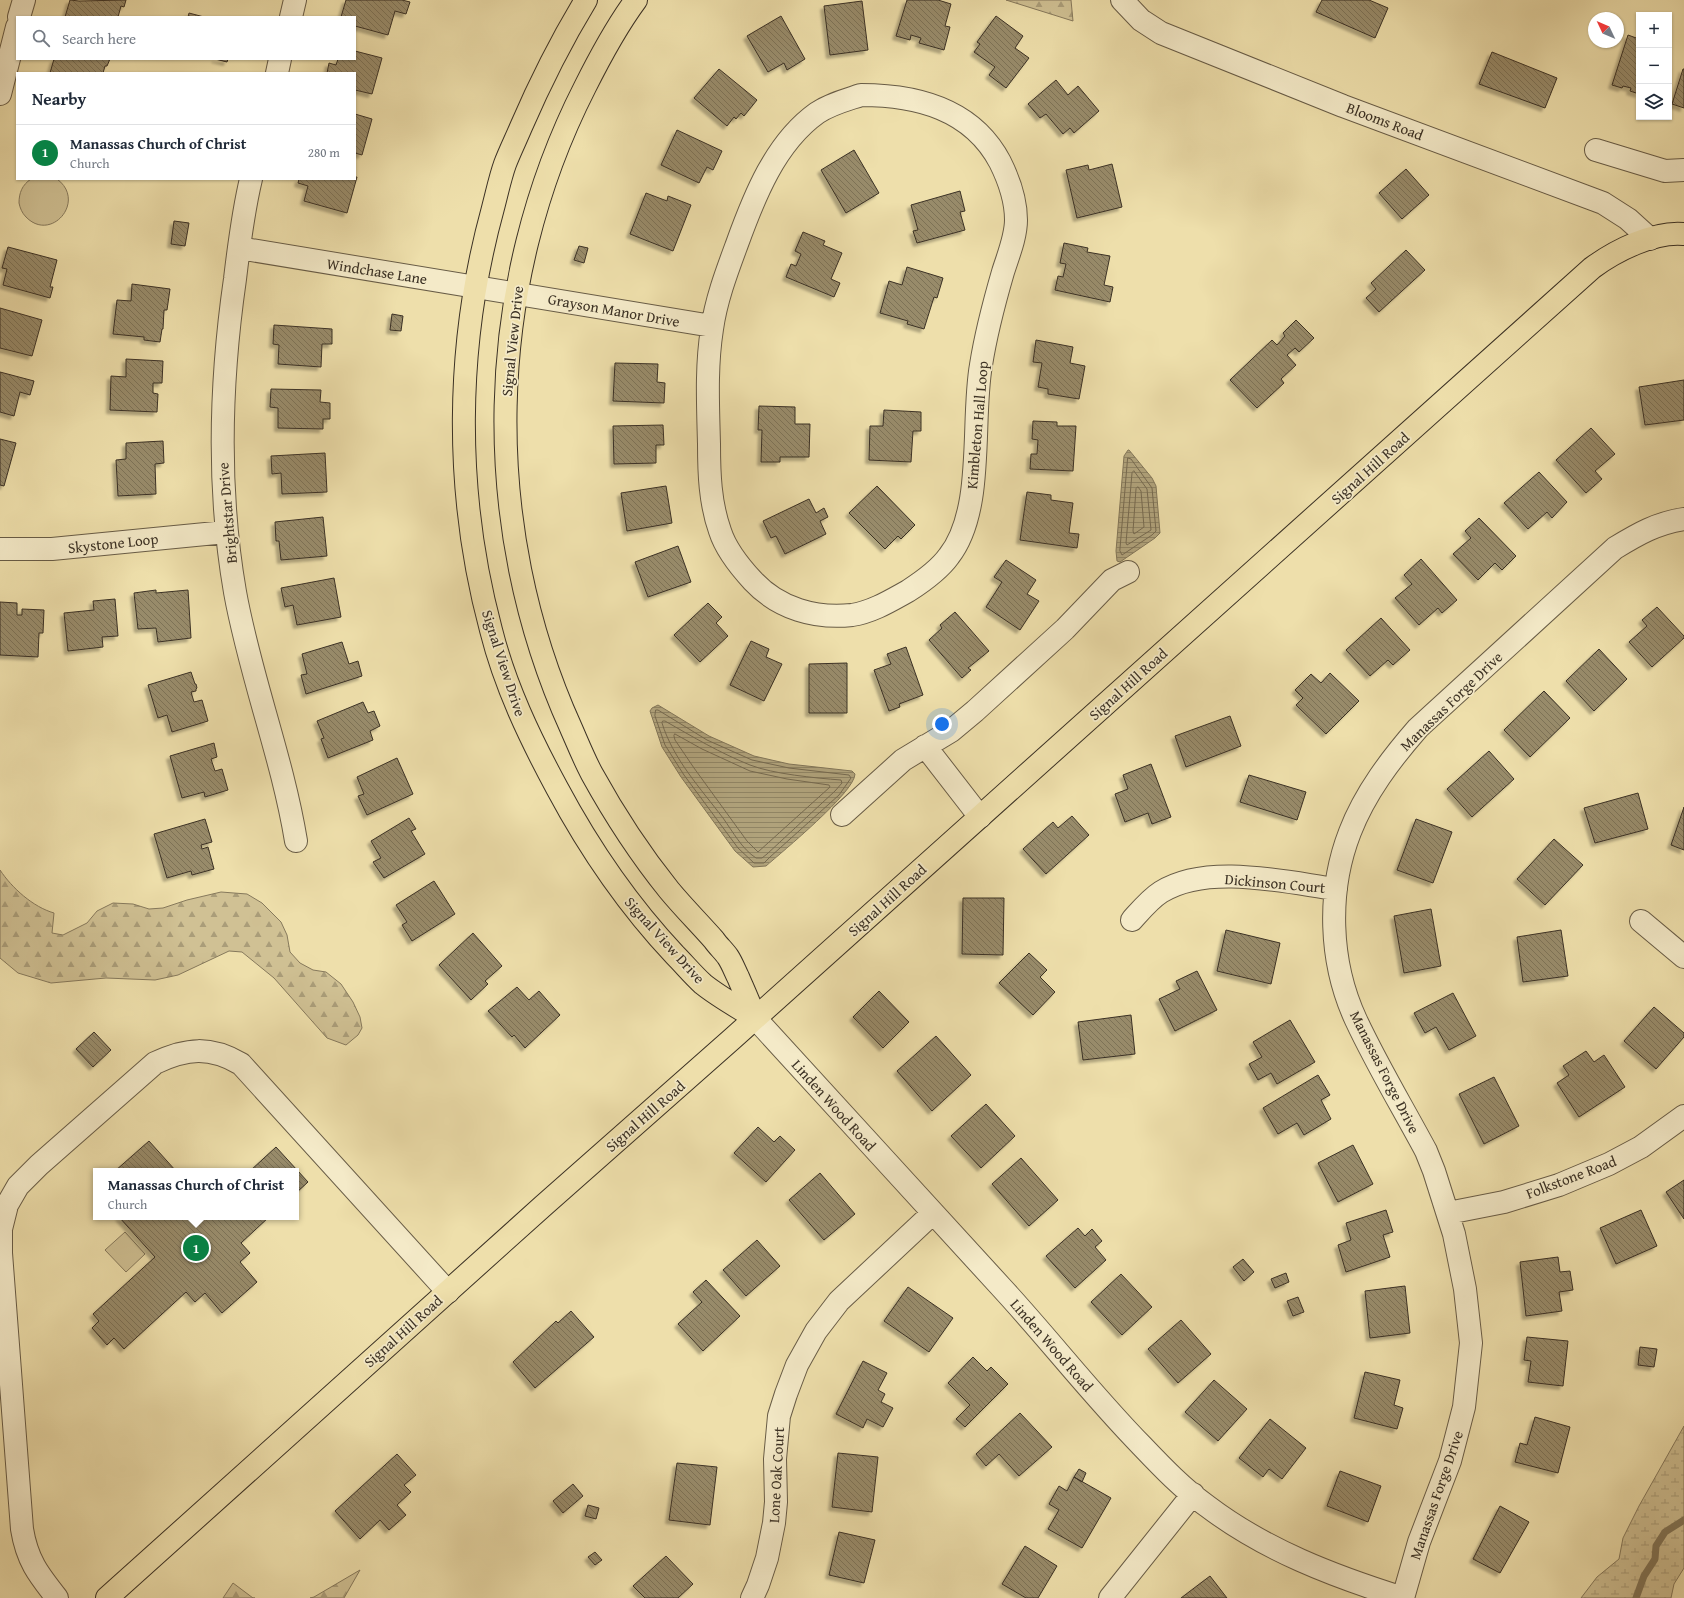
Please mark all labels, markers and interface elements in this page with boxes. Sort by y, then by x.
north arrow [1588,12,1624,48]
map controls [1636,12,1672,120]
button: + [1636,12,1672,48]
search box [16,16,356,60]
icon: search [30,27,52,49]
text: Search here [62,28,136,49]
button: − [1636,48,1672,84]
button: layers [1636,84,1672,120]
text: Nearby [32,86,86,111]
street label: Blooms Road [1343,97,1427,145]
text: Manassas Church of Christ [70,133,246,154]
text: 1 [42,143,48,162]
text: 280 m [308,143,340,162]
text: Church [70,154,109,173]
street label: Windchase Lane [325,253,429,289]
street label: Signal View Drive [496,285,528,397]
street label: Grayson Manor Drive [547,288,681,332]
street label: Kimbleton Hall Loop [961,360,993,490]
street label: Signal Hill Road [1326,427,1414,509]
street label: Brightstar Drive [212,461,242,565]
street label: Skystone Loop [67,528,159,558]
street label: Signal View Drive [477,607,531,719]
street label: Signal Hill Road [1084,643,1172,725]
street label: Manassas Forge Drive [1395,646,1507,756]
your location [932,714,952,734]
street label: Signal Hill Road [843,859,931,941]
street label: Dickinson Court [1224,868,1327,898]
street label: Signal View Drive [620,892,710,988]
street label: Manassas Forge Drive [1345,1007,1425,1137]
street label: Linden Wood Road [787,1055,881,1155]
street label: Signal Hill Road [601,1075,689,1157]
street label: Folkstone Road [1523,1150,1619,1204]
popup [93,1168,299,1220]
text: Manassas Church of Christ [108,1174,284,1195]
text: Church [108,1195,147,1214]
pin: 1 [183,1233,209,1263]
street label: Signal Hill Road [359,1290,447,1372]
street label: Linden Wood Road [1006,1294,1098,1396]
street label: Lone Oak Court [763,1426,789,1524]
street label: Manassas Forge Drive [1404,1428,1468,1562]

